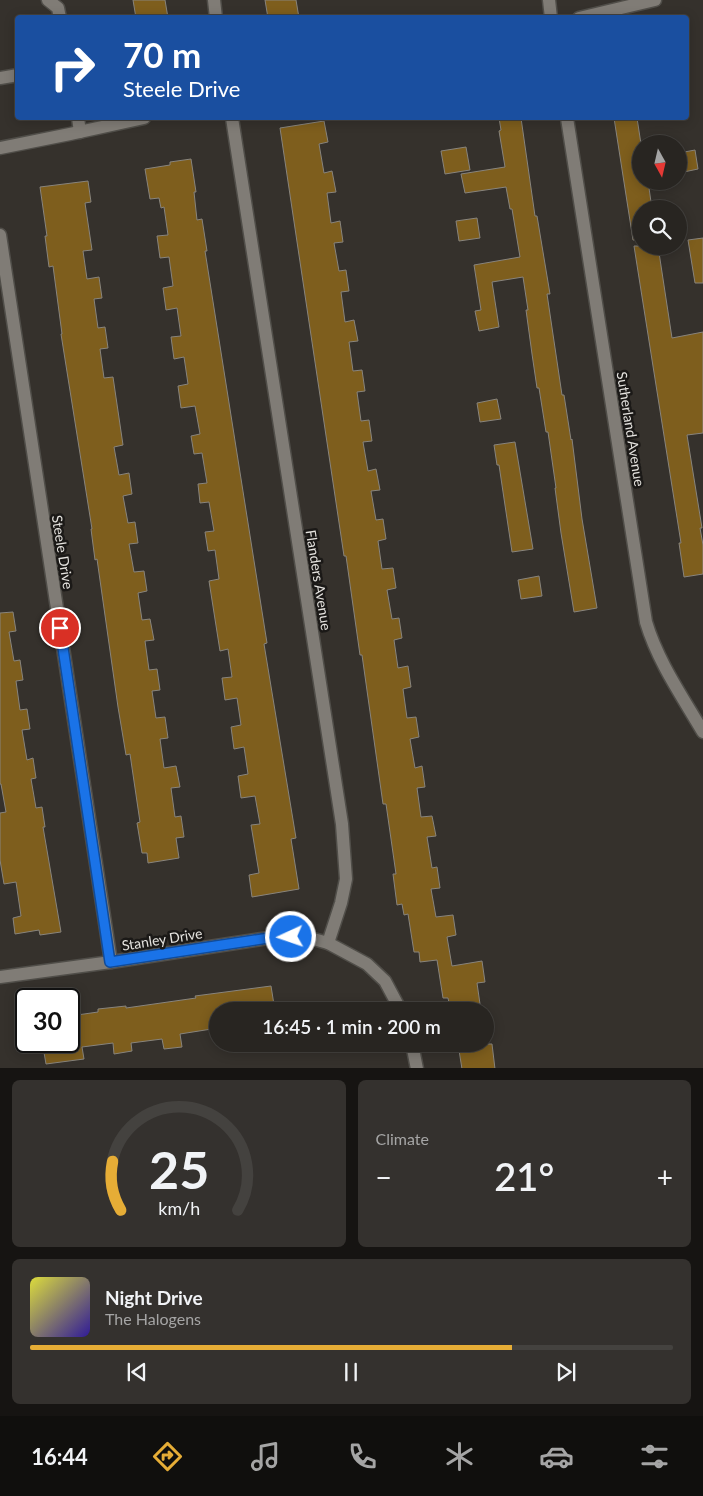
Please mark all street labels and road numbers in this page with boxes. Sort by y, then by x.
street label: Sutherland Avenue [614,370,648,488]
street label: Steele Drive [49,514,77,590]
street label: Flanders Avenue [303,528,335,632]
street label: Stanley Drive [120,924,204,954]

